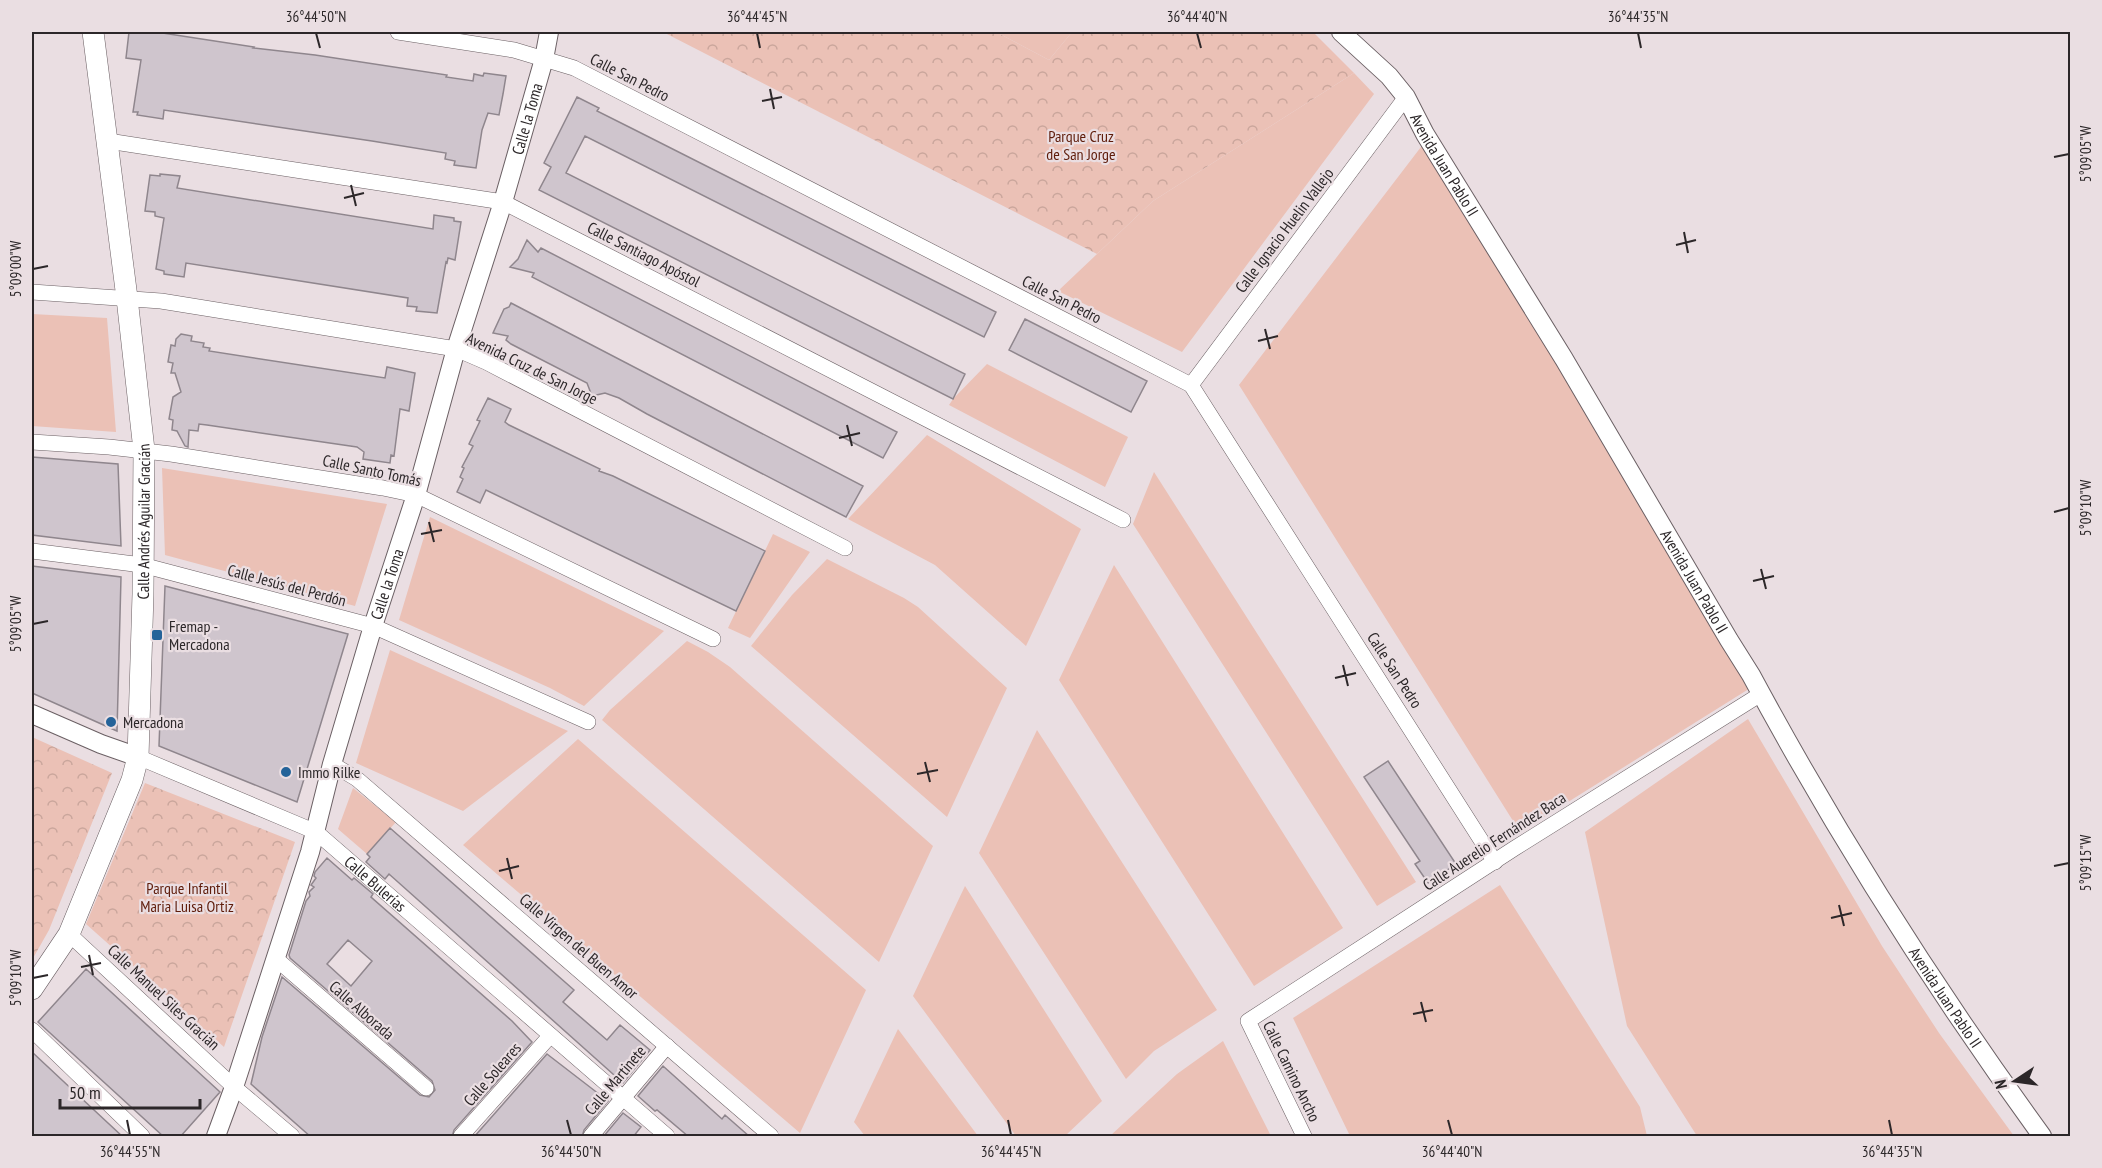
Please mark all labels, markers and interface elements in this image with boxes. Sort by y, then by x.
text: 36°44'50"N [286,7,346,26]
text: 36°44'45"N [727,7,787,26]
text: 36°44'40"N [1167,7,1227,26]
text: 36°44'35"N [1608,7,1668,26]
street label: Calle San Pedro [587,49,673,106]
street label: Calle la Toma [507,81,547,157]
street label: Avenida Juan Pablo II [1406,110,1483,220]
park label: Parque Cruz de San Jorge [1046,126,1116,164]
text: 5°09'05"W [2076,126,2095,182]
street label: Calle Ignacio Huelin Vallejo [1230,163,1338,296]
street label: Calle Santiago Apóstol [584,217,704,291]
text: 5°09'00"W [6,241,25,297]
street label: Calle San Pedro [1019,271,1105,328]
street label: Avenida Cruz de San Jorge [463,328,601,408]
street label: Calle Andrés Aguilar Gracián [133,443,154,600]
street label: Calle Santo Tomás [321,450,423,490]
text: 5°09'10"W [2076,480,2095,536]
street label: Avenida Juan Pablo II [1656,526,1733,637]
street label: Calle la Toma [366,546,408,622]
street label: Calle Jesús del Perdón [226,560,348,610]
text: 5°09'05"W [6,596,25,652]
place label: Fremap - Mercadona [169,616,230,654]
marker: Fremap - Mercadona [150,628,164,642]
street label: Calle San Pedro [1363,628,1427,712]
place label: Mercadona [123,712,184,732]
marker: Mercadona [104,715,118,729]
place label: Immo Rilke [298,762,360,782]
marker: Immo Rilke [279,765,293,779]
street label: Calle Auerelio Fernández Baca [1419,787,1569,895]
text: 5°09'15"W [2076,835,2095,891]
street label: Calle Bulerías [340,851,411,916]
park label: Parque Infantil Maria Luisa Ortiz [140,878,234,916]
street label: Calle Virgen del Buen Amor [516,889,643,1003]
street label: Calle Manuel Siles Gracián [104,940,224,1054]
street label: Avenida Juan Pablo II [1905,943,1986,1051]
text: 5°09'10"W [6,950,25,1006]
street label: Calle Alborada [325,976,399,1044]
street label: Calle Camino Ancho [1259,1017,1325,1125]
street label: Calle Soleares [459,1038,525,1110]
street label: Calle Martinete [580,1041,650,1119]
north arrow [1985,1051,2045,1111]
scale bar [60,1072,200,1110]
text: N [1990,1078,2011,1091]
text: 50 m [69,1081,101,1104]
text: 36°44'55"N [100,1142,160,1161]
text: 36°44'50"N [541,1142,601,1161]
text: 36°44'45"N [981,1142,1041,1161]
text: 36°44'40"N [1422,1142,1482,1161]
text: 36°44'35"N [1862,1142,1922,1161]

